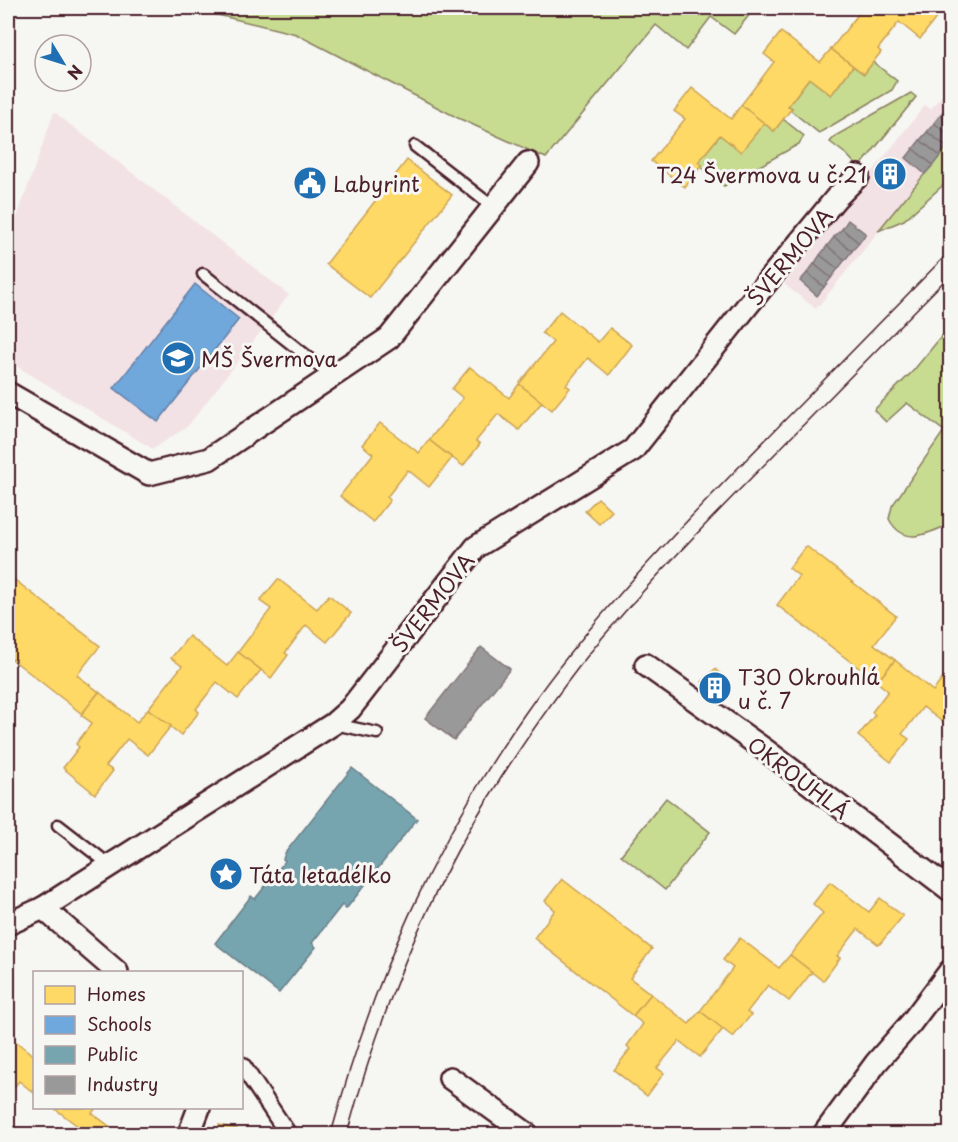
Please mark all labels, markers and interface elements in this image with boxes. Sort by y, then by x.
north arrow [33,33,93,93]
text: N [62,60,89,85]
building icon: T24 Švermova u č.21 [872,156,908,192]
place label: T24 Švermova u č.21 [656,158,867,190]
public building icon: Labyrint [292,165,328,201]
place label: Labyrint [333,167,420,199]
street label: ŠVERMOVA [739,200,839,312]
school or university icon: MŠ Švermova [160,340,196,376]
place label: MŠ Švermova [201,342,338,374]
street label: ŠVERMOVA [383,545,481,659]
place label: T30 Okrouhlá u č. 7 [738,660,880,716]
building icon: T30 Okrouhlá u č. 7 [697,670,733,706]
street label: OKROUHLÁ [741,728,857,826]
place icon: Táta letadélko [208,856,244,892]
place label: Táta letadélko [249,858,391,890]
legend [33,971,243,1109]
text: Homes [87,980,145,1007]
text: Schools [87,1010,152,1037]
text: Public [87,1040,138,1067]
text: Industry [87,1070,158,1097]

